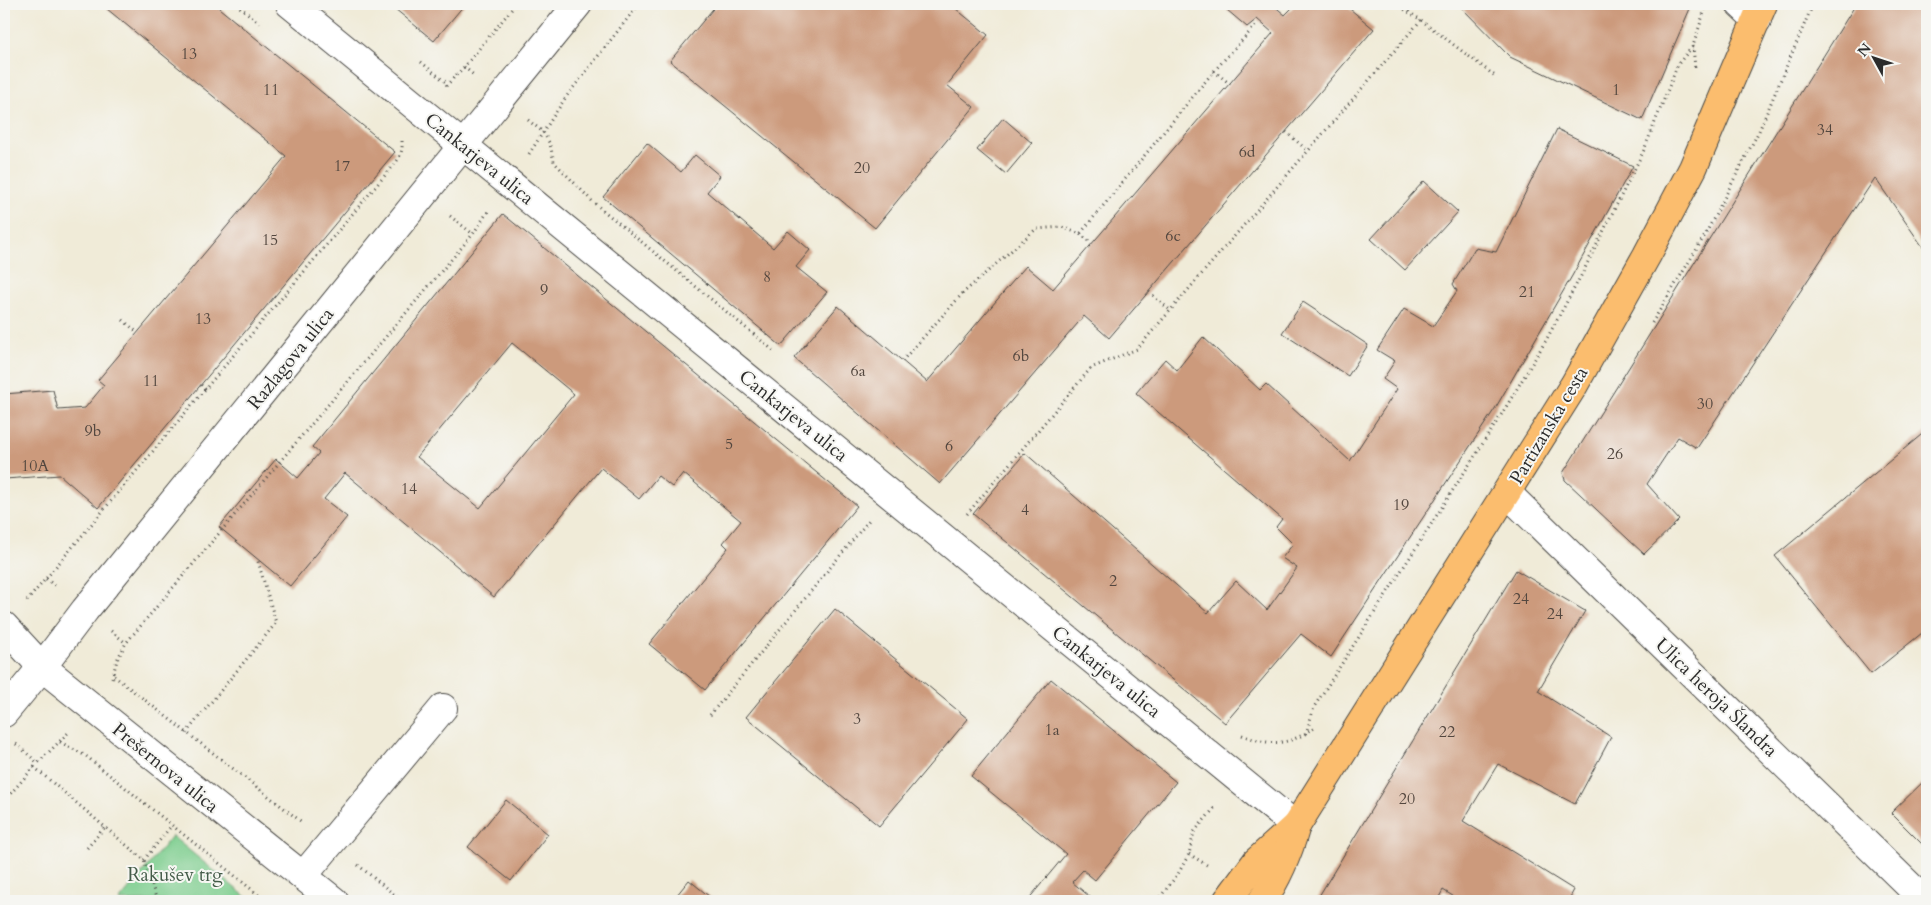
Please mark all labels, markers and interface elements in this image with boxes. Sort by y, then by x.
north arrow [1848,32,1898,82]
text: N [1853,39,1876,61]
house number: 13 [181,43,197,65]
house number: 11 [263,79,279,101]
house number: 1 [1612,79,1620,101]
street label: Cankarjeva ulica [419,107,539,211]
house number: 34 [1817,119,1833,141]
house number: 6d [1239,141,1256,163]
house number: 17 [334,155,350,177]
house number: 20 [854,157,870,179]
house number: 6c [1165,225,1181,247]
house number: 15 [262,229,278,251]
house number: 8 [763,266,771,288]
house number: 9 [540,279,548,301]
house number: 21 [1519,281,1535,303]
street label: Razlagova ulica [242,302,340,415]
house number: 13 [195,308,211,330]
house number: 6b [1013,345,1029,367]
house number: 6a [850,360,866,382]
street label: Partizanska cesta [1503,362,1594,489]
street label: Cankarjeva ulica [733,364,853,468]
house number: 11 [143,370,159,392]
house number: 30 [1697,393,1713,415]
house number: 9b [85,420,101,442]
house number: 5 [725,433,733,455]
house number: 6 [945,435,953,457]
house number: 26 [1607,443,1623,465]
house number: 10A [21,455,50,477]
house number: 14 [401,478,417,500]
house number: 19 [1393,494,1409,516]
house number: 4 [1021,499,1029,521]
house number: 2 [1109,570,1117,592]
house number: 24 [1513,588,1529,610]
house number: 24 [1547,603,1563,625]
street label: Cankarjeva ulica [1046,620,1166,724]
street label: Ulica heroja Šlandra [1649,632,1783,763]
house number: 3 [853,708,861,730]
street label: Prešernova ulica [107,717,224,819]
house number: 1a [1044,719,1060,741]
house number: 22 [1439,721,1455,743]
house number: 20 [1399,788,1415,810]
park label: Rakušev trg [127,862,223,888]

